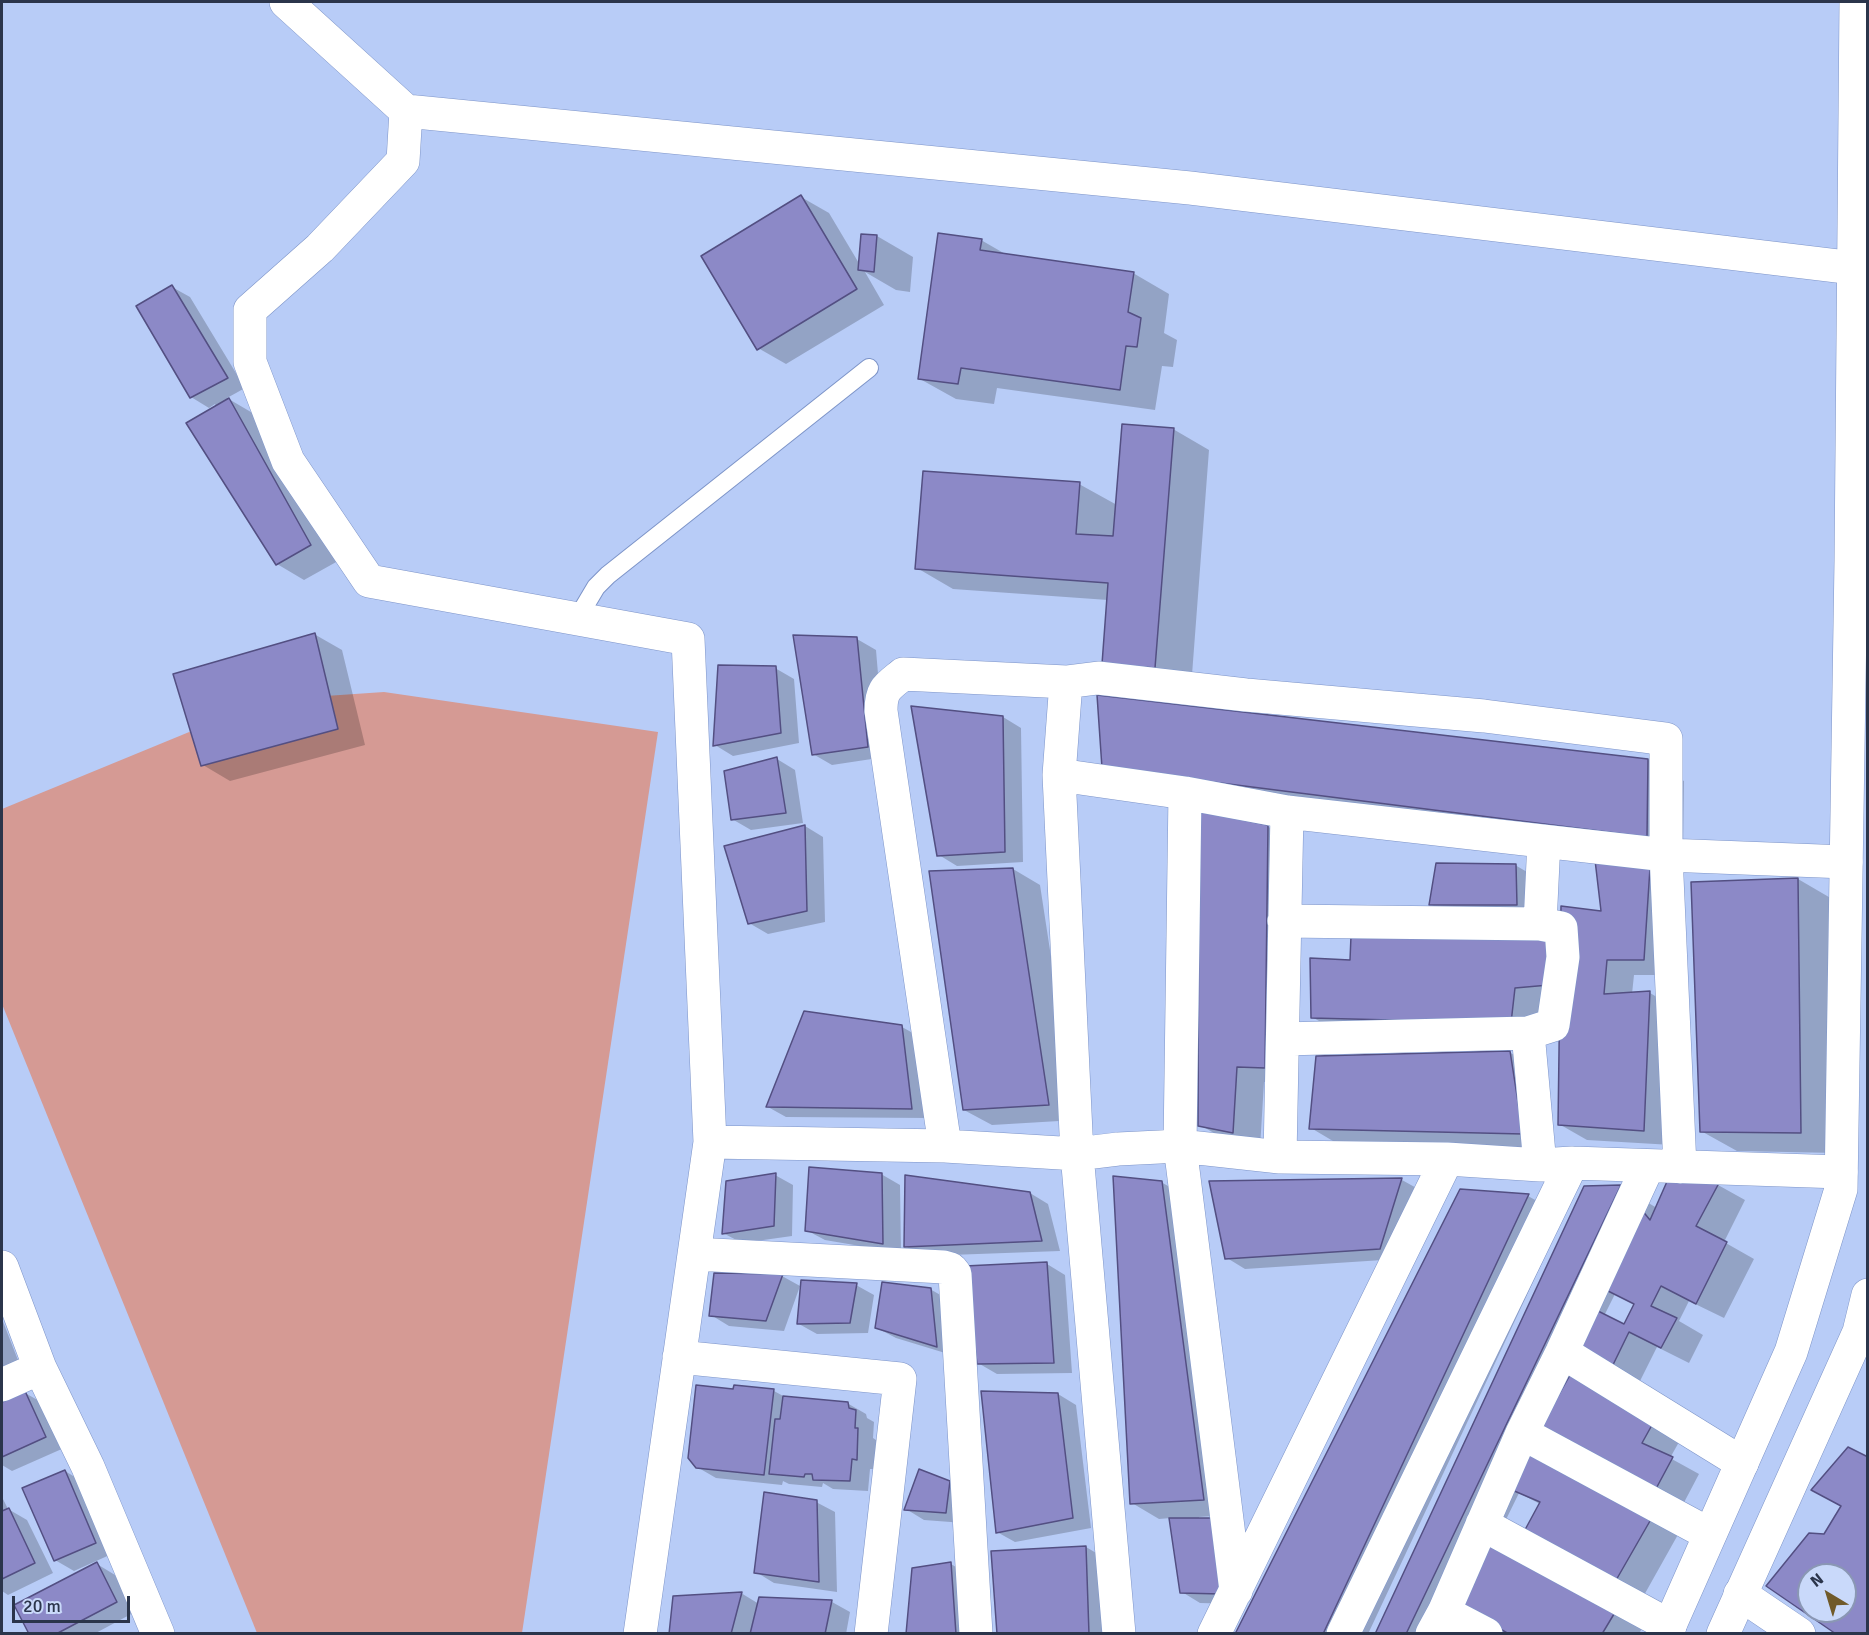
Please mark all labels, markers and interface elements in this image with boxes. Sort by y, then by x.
north arrow [1797,1563,1857,1623]
text: N [1807,1569,1828,1592]
scale bar [15,1584,134,1622]
text: 20 m [23,1595,61,1617]

